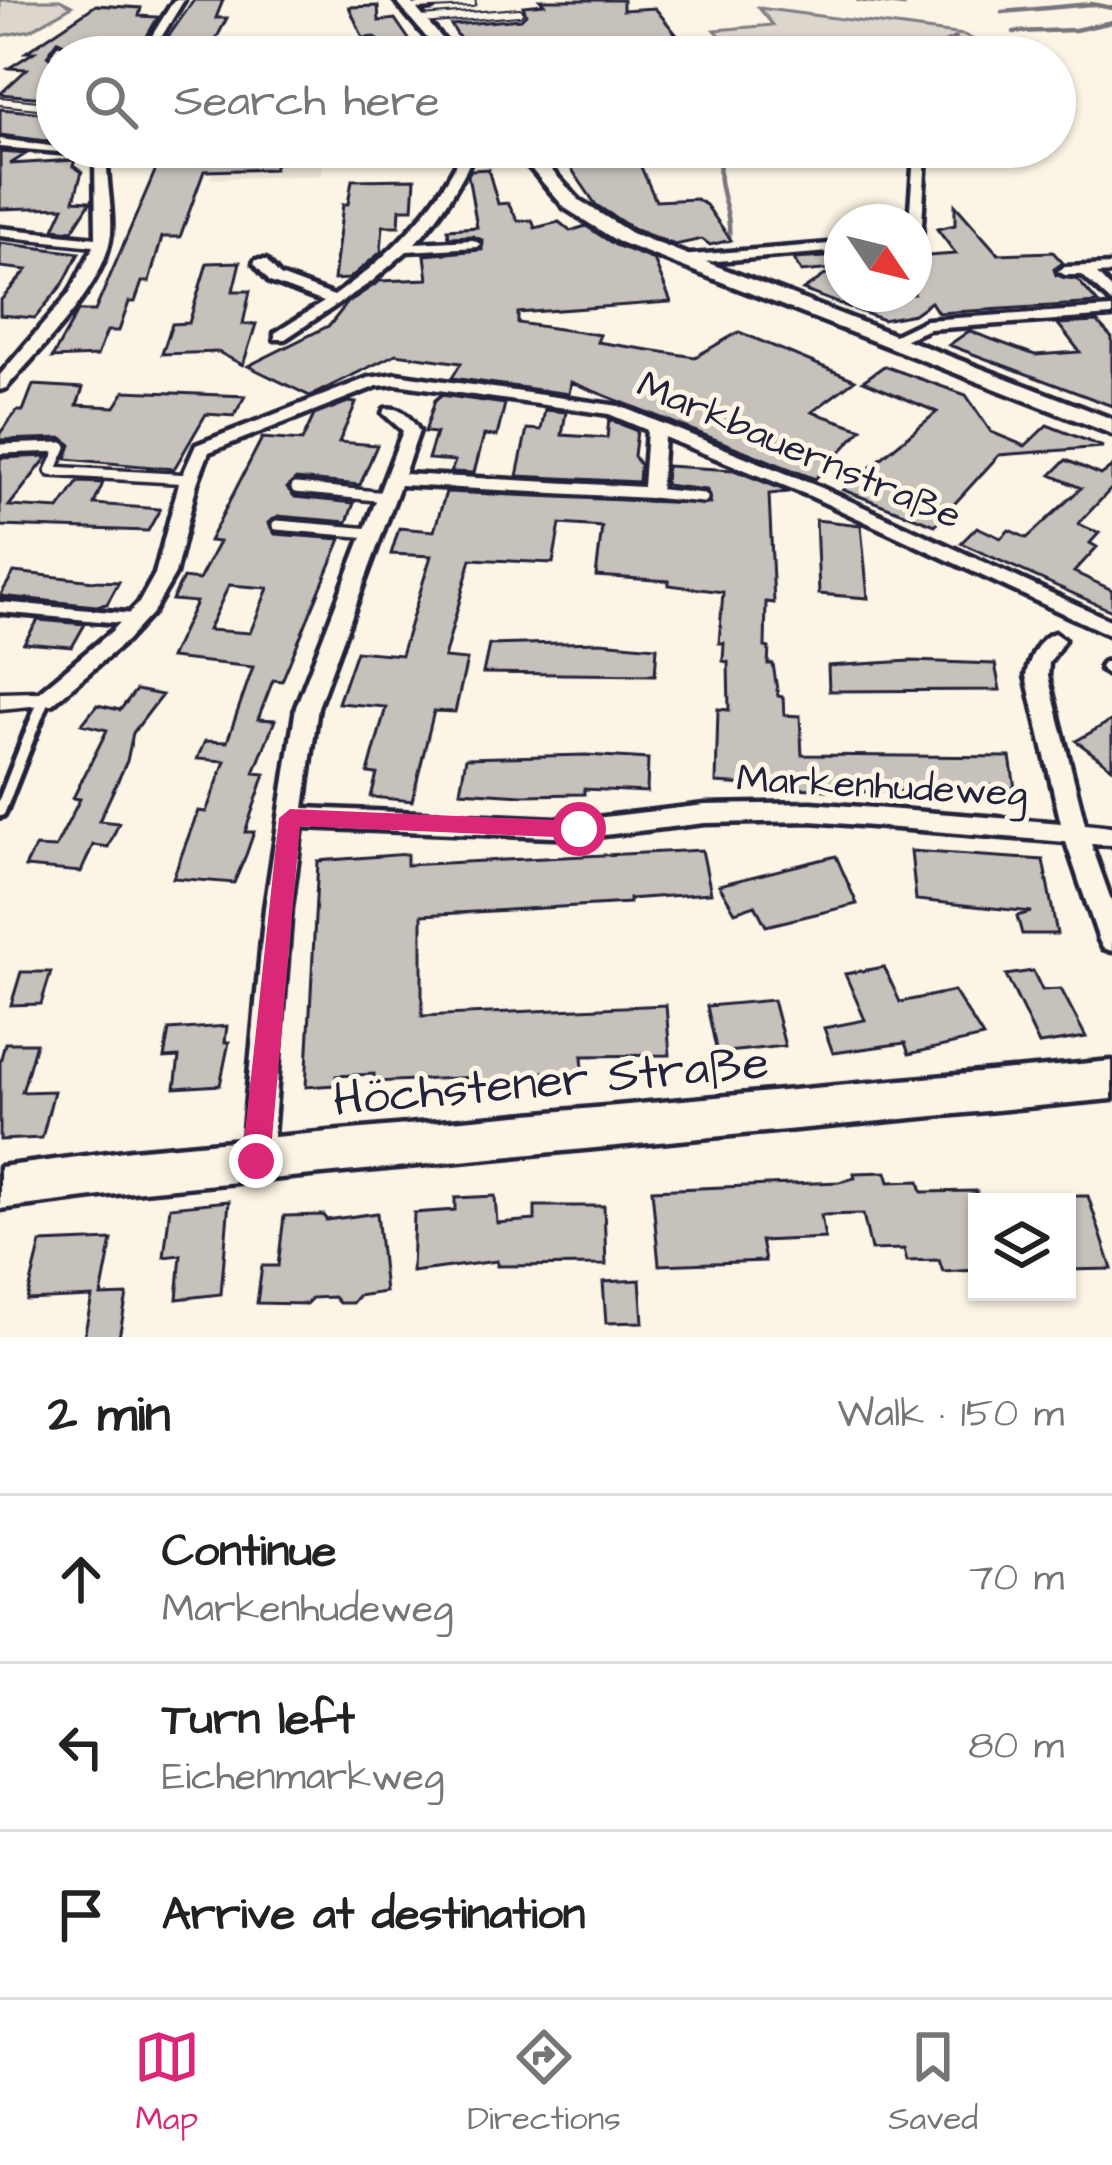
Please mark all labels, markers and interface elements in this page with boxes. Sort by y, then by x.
search box [36,36,1076,168]
icon: search [78,69,144,135]
text: Search here [174,71,440,133]
north arrow [824,204,932,312]
street label: Markbauernstraße [629,358,969,544]
street label: Markenhudeweg [735,752,1029,822]
route start [552,802,606,856]
street label: Höchstener Straße [331,1030,771,1134]
route end [229,1134,283,1188]
map controls [968,1193,1076,1301]
button: layers [968,1193,1076,1301]
text: 2 min [48,1380,171,1451]
text: Walk · 150 m [838,1388,1064,1442]
text: Continue [162,1521,336,1583]
icon: ahead [48,1546,114,1612]
text: 70 m [969,1552,1064,1606]
text: Markenhudeweg [162,1583,453,1637]
text: Turn left [162,1689,355,1751]
icon: left [48,1714,114,1780]
text: 80 m [968,1720,1064,1774]
text: Eichenmarkweg [162,1751,444,1805]
icon: arrive [48,1882,114,1948]
text: Arrive at destination [162,1884,585,1946]
tab: Map [134,2024,200,2142]
tab: Directions [467,2024,621,2142]
tab: Saved [888,2024,978,2142]

